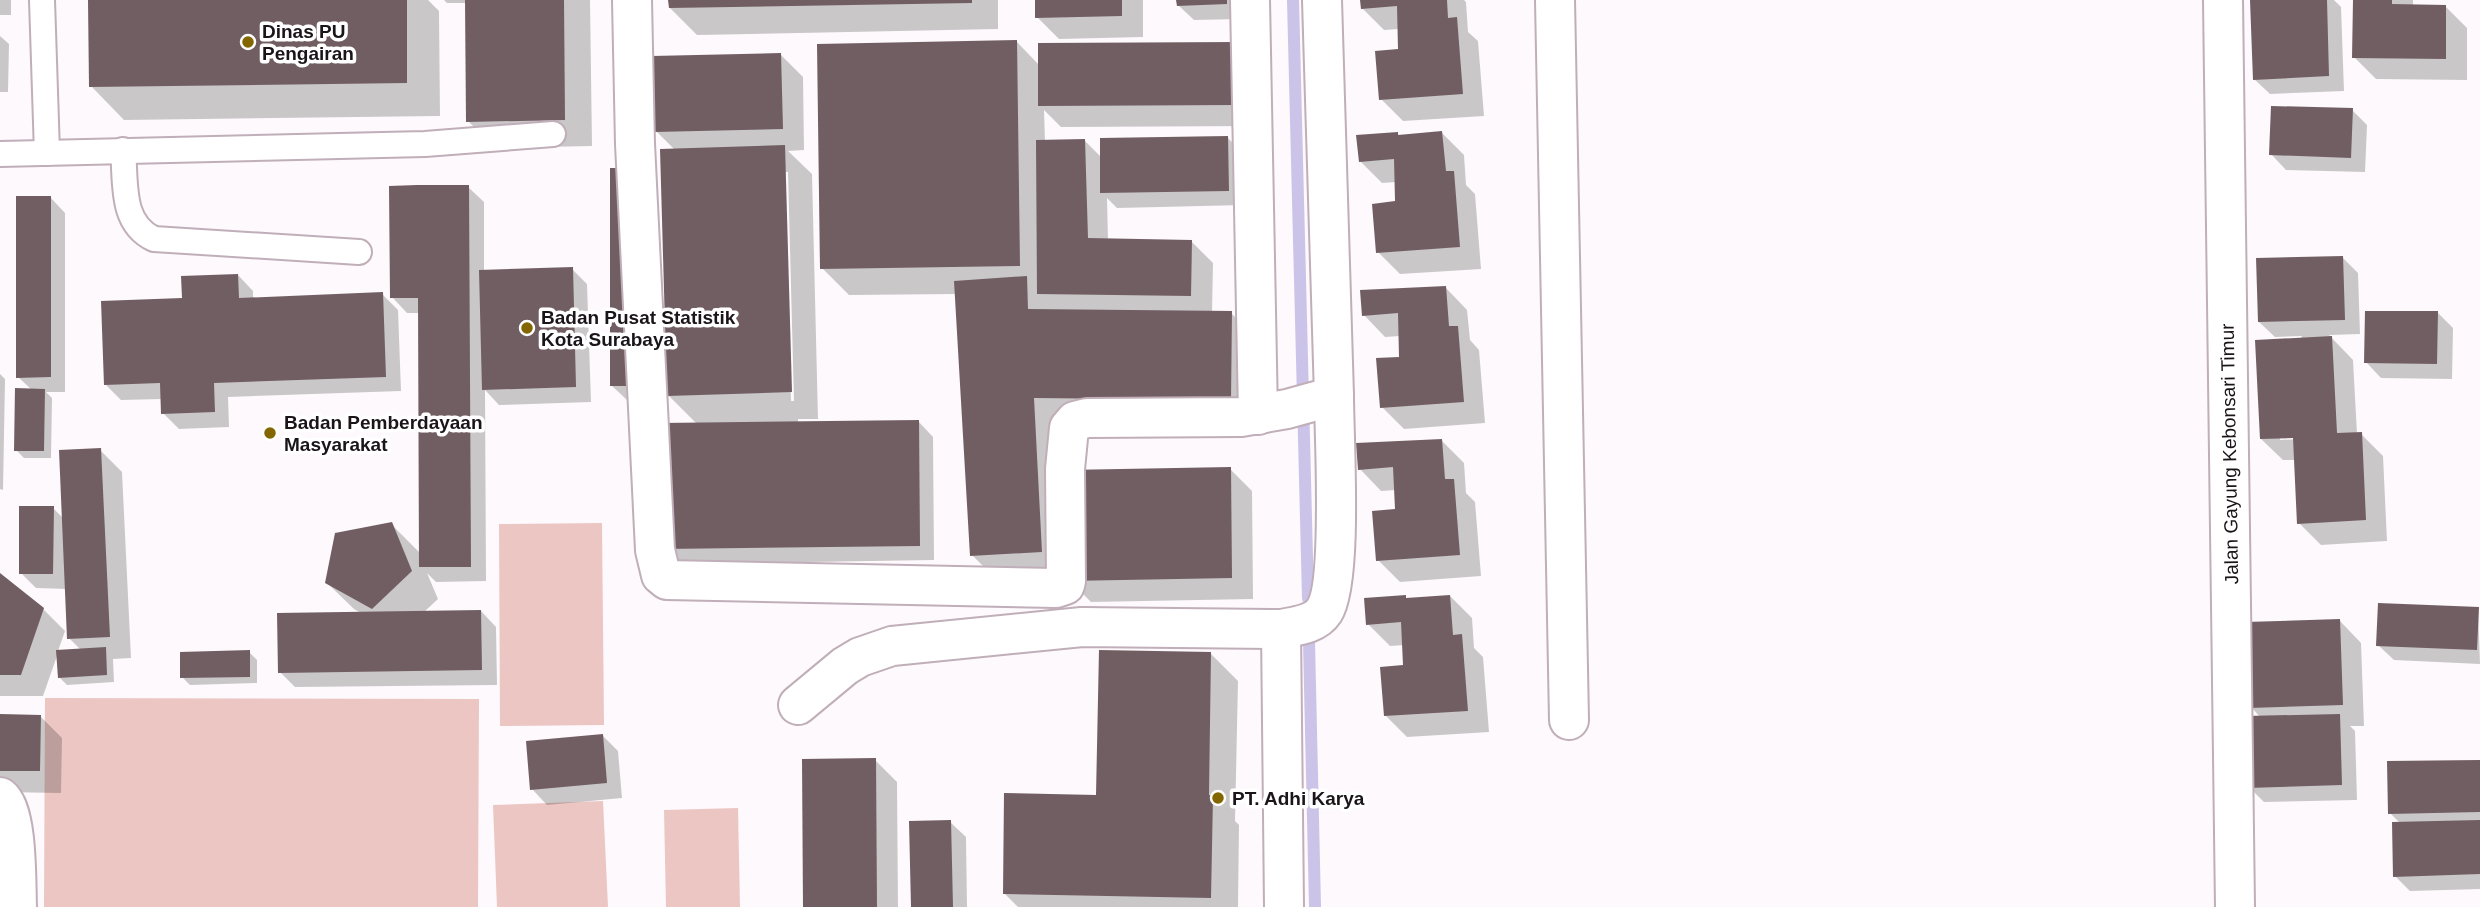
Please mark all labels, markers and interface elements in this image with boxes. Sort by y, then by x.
place label: Dinas PU Pengairan [262,21,354,64]
marker: Dinas PU Pengairan [240,34,256,50]
place label: Badan Pusat Statistik Kota Surabaya [541,307,736,350]
marker: Badan Pusat Statistik Kota Surabaya [519,320,535,336]
street label: Jalan Gayung Kebonsari Timur [2217,323,2242,585]
place label: Badan Pemberdayaan Masyarakat [284,412,483,455]
marker: Badan Pemberdayaan Masyarakat [262,425,278,441]
place label: PT. Adhi Karya [1232,788,1365,809]
marker: PT. Adhi Karya [1210,790,1226,806]

